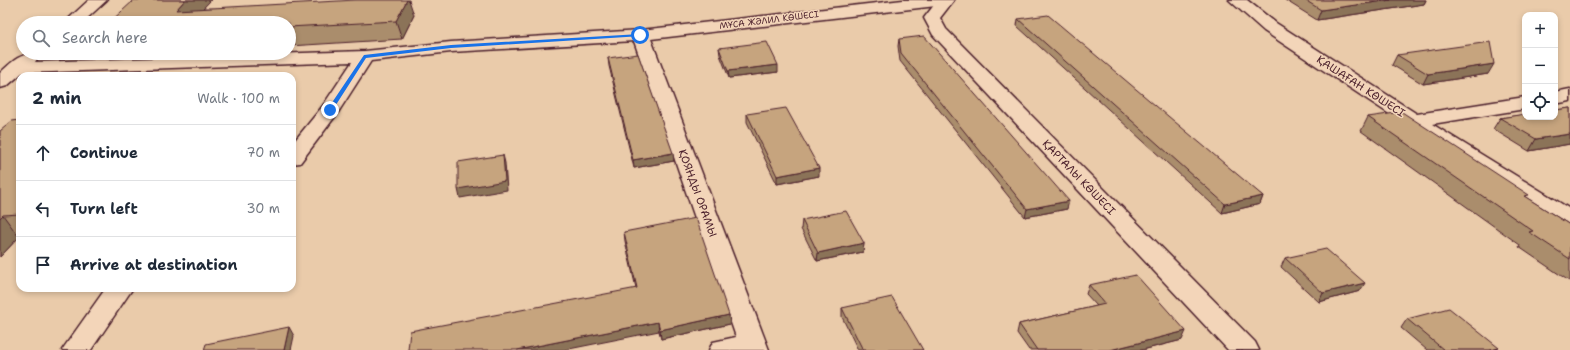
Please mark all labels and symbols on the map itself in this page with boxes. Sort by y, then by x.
street label: МҰСА ЖӘЛИЛ КӨШЕСІ [719,8,819,32]
route start [631,26,649,44]
street label: ҚАШАҒАН КӨШЕСІ [1314,52,1408,121]
route end [321,101,339,119]
street label: ҚАРТАЛЫ КӨШЕСІ [1039,136,1119,218]
street label: ҚОЯНДЫ ОРАМЫ [675,147,720,239]

